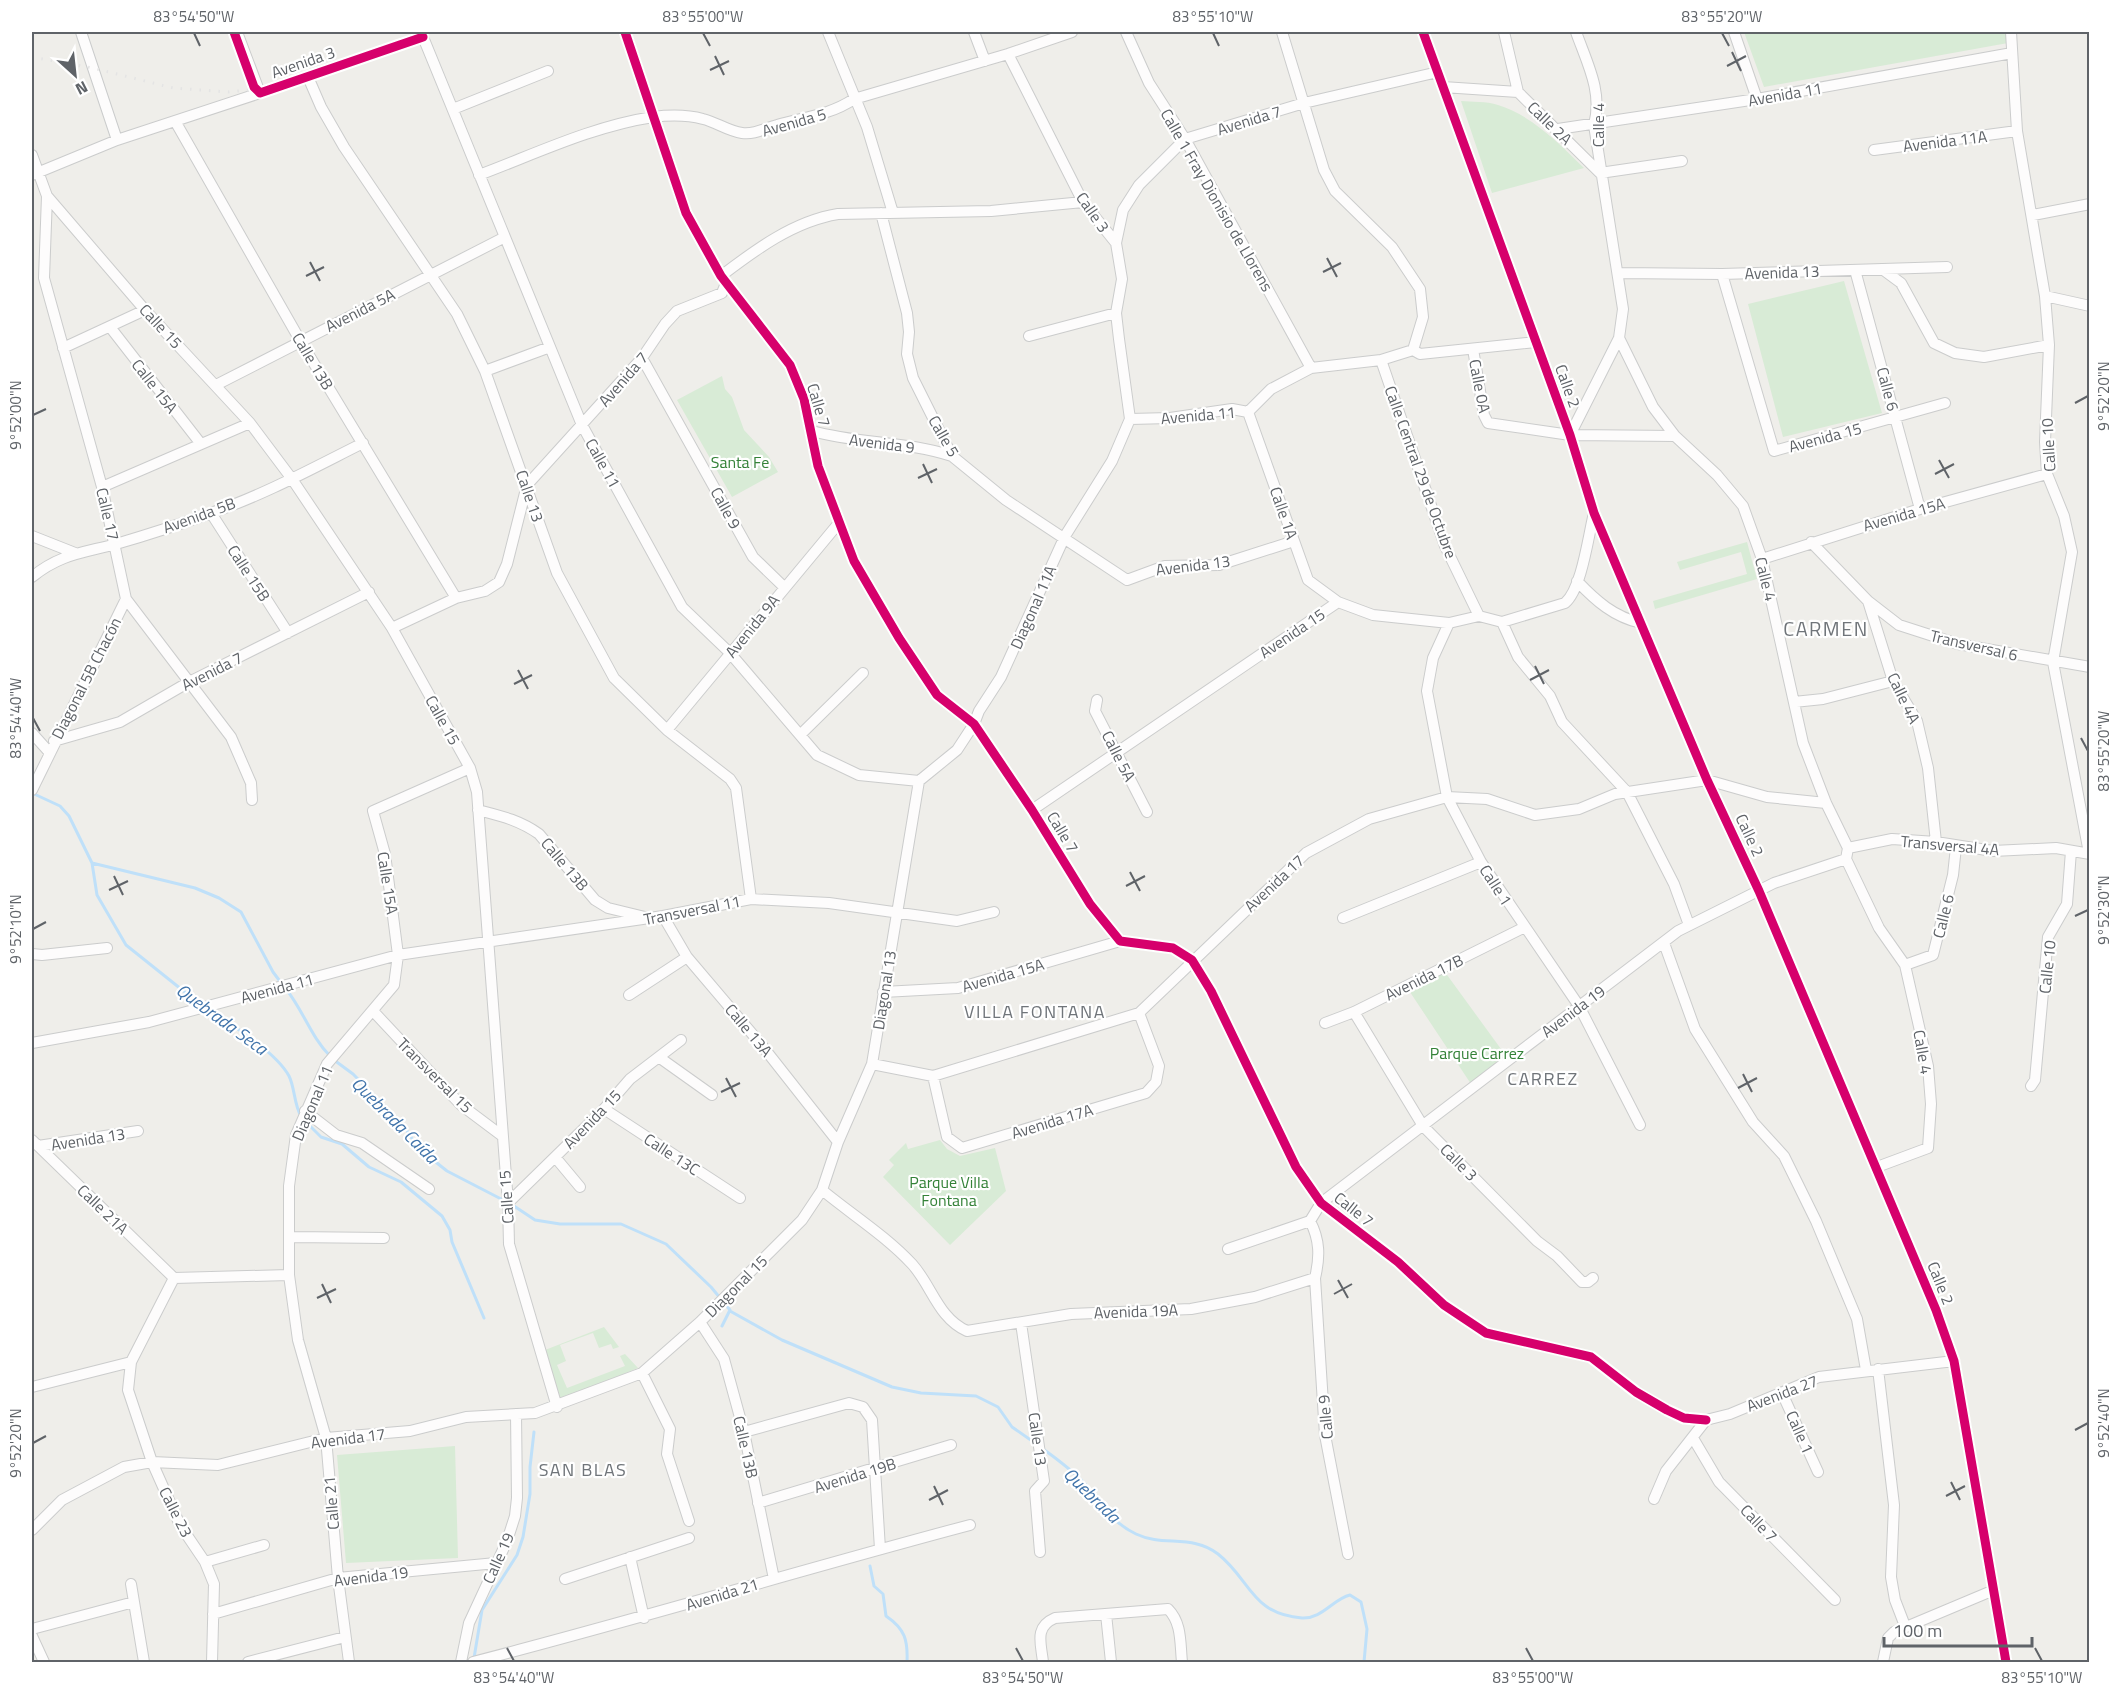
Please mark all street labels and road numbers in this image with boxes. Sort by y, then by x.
street label: Avenida 3 [268,40,338,84]
street label: Avenida 11 [1746,76,1824,112]
street label: Calle 2A [1522,96,1578,151]
street label: Avenida 7 [1214,99,1284,141]
street label: Avenida 5 [759,101,829,143]
street label: Calle 4 [1586,103,1610,147]
street label: Calle 1 Fray Dionisio de Llorens [1155,104,1279,296]
street label: Avenida 11A [1902,124,1989,158]
street label: Calle 3 [1070,187,1116,237]
street label: Avenida 13 [1744,259,1820,285]
street label: Avenida 5A [321,282,399,338]
street label: Calle 15 [134,298,188,354]
street label: Calle 13B [286,328,340,395]
street label: Avenida 7 [592,346,654,412]
street label: Calle 15A [126,354,184,419]
street label: Calle 0A [1463,357,1497,415]
street label: Calle 2 [1549,361,1587,411]
street label: Calle 6 [1871,364,1905,414]
street label: Calle 7 [801,380,837,430]
street label: Calle Central 29 de Octubre [1379,382,1463,562]
street label: Avenida 11 [1160,400,1236,430]
street label: Calle 5 [922,411,966,461]
street label: Avenida 15 [1786,416,1864,458]
street label: Calle 10 [2035,418,2061,472]
street label: Avenida 9 [848,427,916,459]
street label: Calle 11 [580,434,626,492]
street label: Calle 13 [510,467,550,525]
street label: Calle 9 [705,483,747,533]
street label: Calle 1A [1264,483,1304,543]
street label: Calle 17 [90,485,126,543]
street label: Avenida 5B [159,491,239,539]
street label: Avenida 15A [1860,491,1948,537]
street label: Calle 15B [222,540,276,606]
street label: Avenida 13 [1154,549,1232,581]
street label: Calle 4 [1749,554,1783,604]
street label: Diagonal 11A [1004,561,1062,653]
street label: Avenida 9A [719,589,785,663]
street label: Avenida 15 [1254,602,1330,664]
street label: Diagonal 5B Chacón [45,613,127,743]
street label: Transversal 6 [1928,623,2020,667]
street label: Avenida 7 [177,645,247,697]
street label: Calle 4A [1881,668,1927,728]
street label: Calle 15 [420,691,467,749]
street label: Calle 5A [1096,726,1142,786]
street label: Calle 7 [1041,807,1085,857]
street label: Calle 2 [1730,810,1770,860]
street label: Transversal 4A [1900,829,2001,861]
street label: Calle 13B [535,832,595,896]
street label: Avenida 17 [1238,849,1310,917]
street label: Calle 15A [371,850,405,917]
street label: Calle 1 [1474,860,1518,910]
street label: Transversal 11 [641,889,743,931]
street label: Calle 6 [1926,891,1960,941]
street label: Calle 10 [2032,939,2062,995]
street label: Diagonal 13 [866,948,902,1032]
street label: Avenida 17B [1381,948,1467,1006]
street label: Avenida 15A [959,952,1047,998]
street label: Avenida 11 [238,967,316,1009]
street label: Avenida 19 [1536,979,1610,1043]
street label: Calle 13A [720,998,779,1062]
street label: Calle 4 [1907,1028,1939,1076]
street label: Transversal 15 [392,1032,478,1118]
street label: Diagonal 11 [285,1061,339,1145]
street label: Avenida 15 [557,1084,627,1154]
street label: Avenida 17A [1008,1097,1096,1145]
street label: Avenida 13 [49,1121,127,1157]
street label: Calle 13C [639,1127,705,1181]
street label: Calle 3 [1435,1138,1483,1186]
street label: Calle 15 [492,1169,520,1225]
street label: Calle 21A [72,1178,134,1240]
street label: Calle 7 [1329,1186,1379,1232]
street label: Diagonal 15 [699,1249,773,1323]
street label: Calle 2 [1922,1258,1960,1308]
street label: Avenida 19A [1093,1298,1179,1324]
street label: Avenida 27 [1743,1368,1821,1418]
street label: Calle 9 [1311,1394,1339,1440]
street label: Calle 1 [1780,1407,1820,1457]
street label: Calle 13 [1022,1411,1054,1467]
street label: Calle 13B [727,1413,765,1481]
street label: Avenida 17 [309,1422,387,1454]
street label: Avenida 19B [811,1451,899,1499]
street label: Calle 21 [317,1475,345,1531]
street label: Calle 23 [153,1483,199,1541]
street label: Calle 7 [1735,1499,1783,1547]
street label: Calle 19 [476,1529,520,1587]
street label: Avenida 19 [332,1560,410,1592]
street label: Avenida 21 [683,1572,761,1616]

